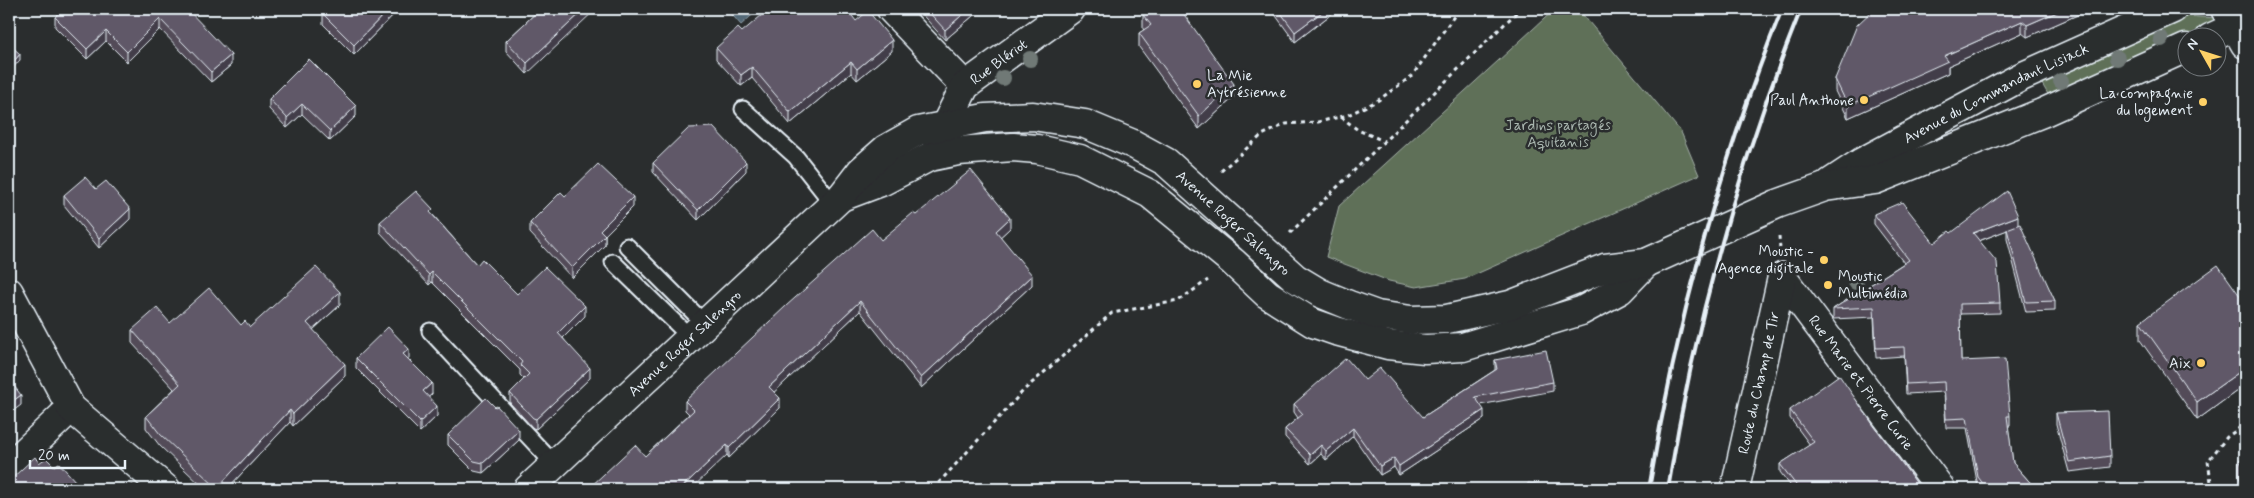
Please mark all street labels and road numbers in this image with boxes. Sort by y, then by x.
street label: Rue Blériot [966,35,1032,90]
street label: Avenue du Commandant Lisiack [1900,39,2092,149]
street label: Avenue Roger Salengro [1171,166,1295,280]
street label: Avenue Roger Salengro [624,286,746,402]
street label: Route du Champ de Tir [1734,310,1785,456]
street label: Rue Marie et Pierre Curie [1803,312,1918,455]

